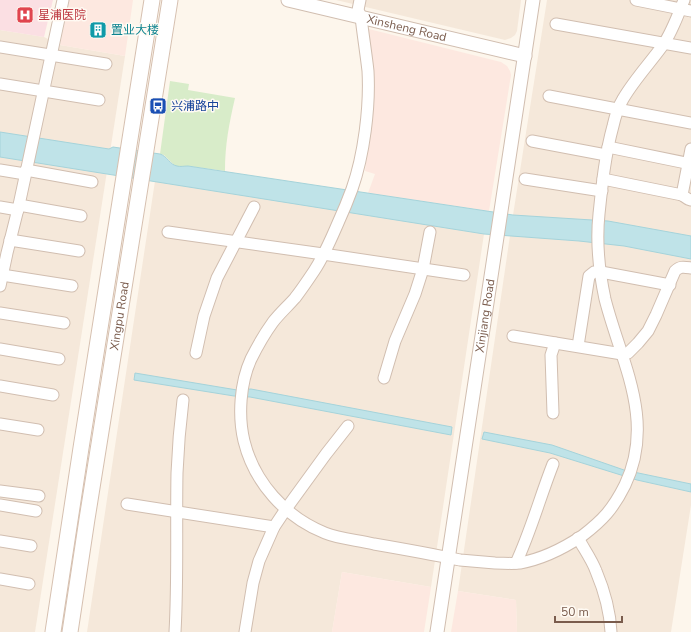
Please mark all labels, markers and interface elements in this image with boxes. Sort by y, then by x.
hospital icon: 星浦医院 [15,5,35,25]
place label: 星浦医院 [38,7,86,23]
street label: Xinsheng Road [365,11,448,45]
building icon: 置业大楼 [88,20,108,40]
place label: 置业大楼 [111,22,159,38]
bus stop icon: 兴浦路中 [148,96,168,116]
place label: 兴浦路中 [171,98,219,114]
street label: Xinjiang Road [472,278,499,354]
street label: Xingpu Road [106,280,133,351]
scale bar [555,598,622,624]
text: 50 m [561,604,589,620]

